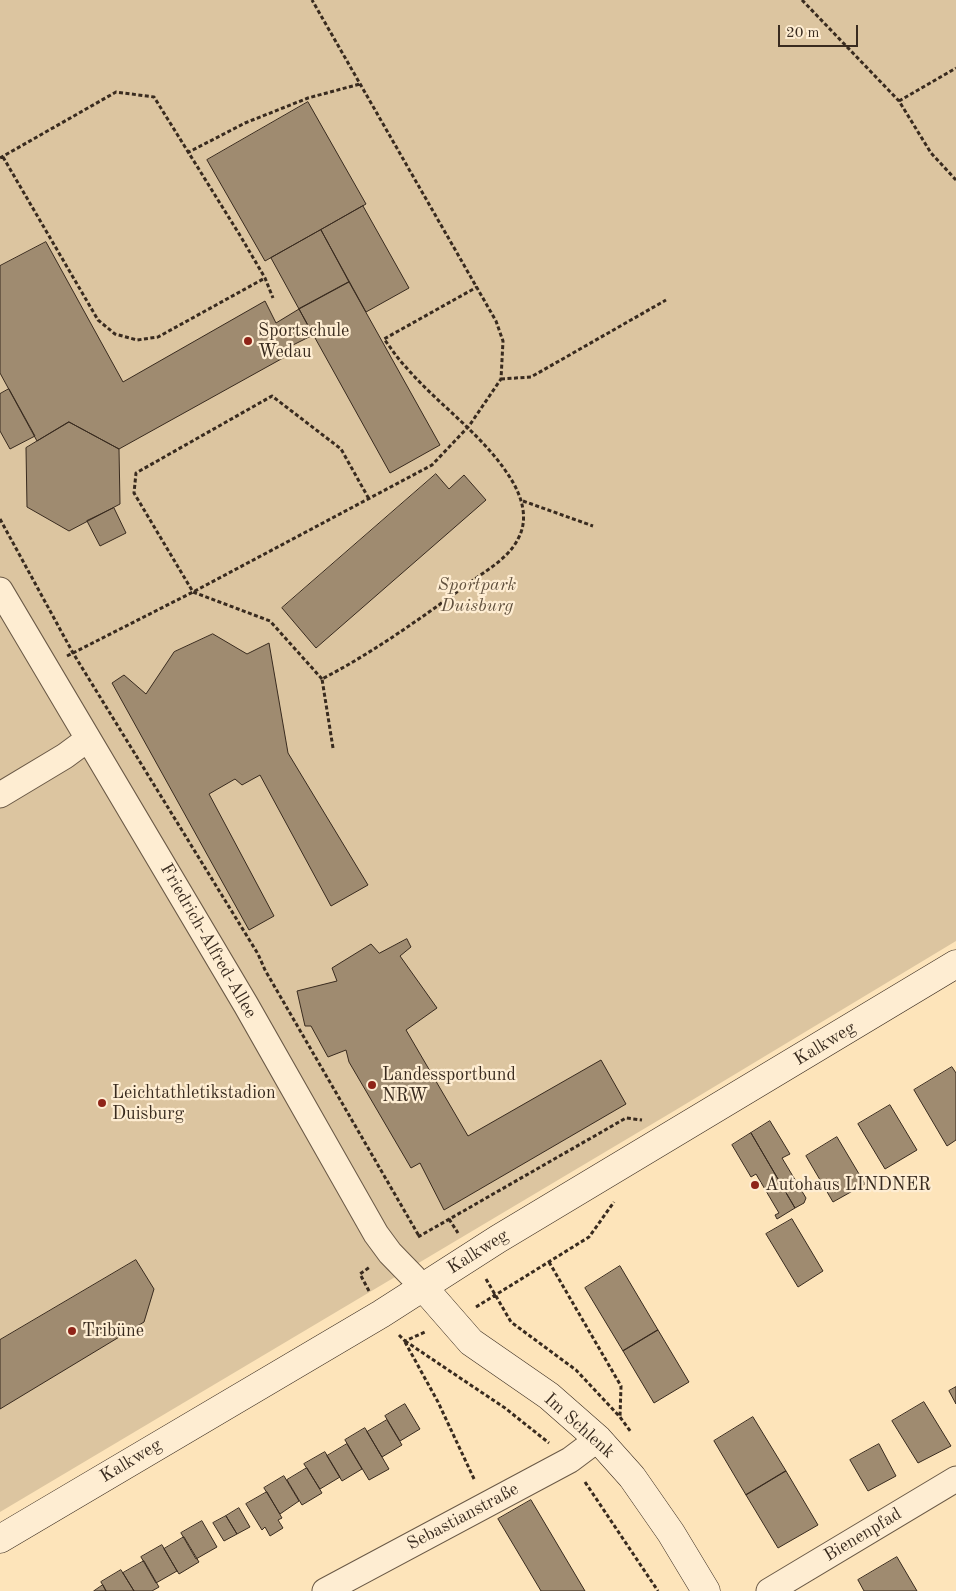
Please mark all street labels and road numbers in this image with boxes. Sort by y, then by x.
street label: Friedrich-Alfred-Allee [155,860,261,1022]
street label: Kalkweg [790,1017,860,1071]
street label: Kalkweg [444,1225,512,1279]
street label: Im Schlenk [539,1389,619,1463]
street label: Kalkweg [96,1434,166,1488]
street label: Sebastianstraße [404,1479,522,1555]
street label: Bienenpfad [820,1503,906,1567]

